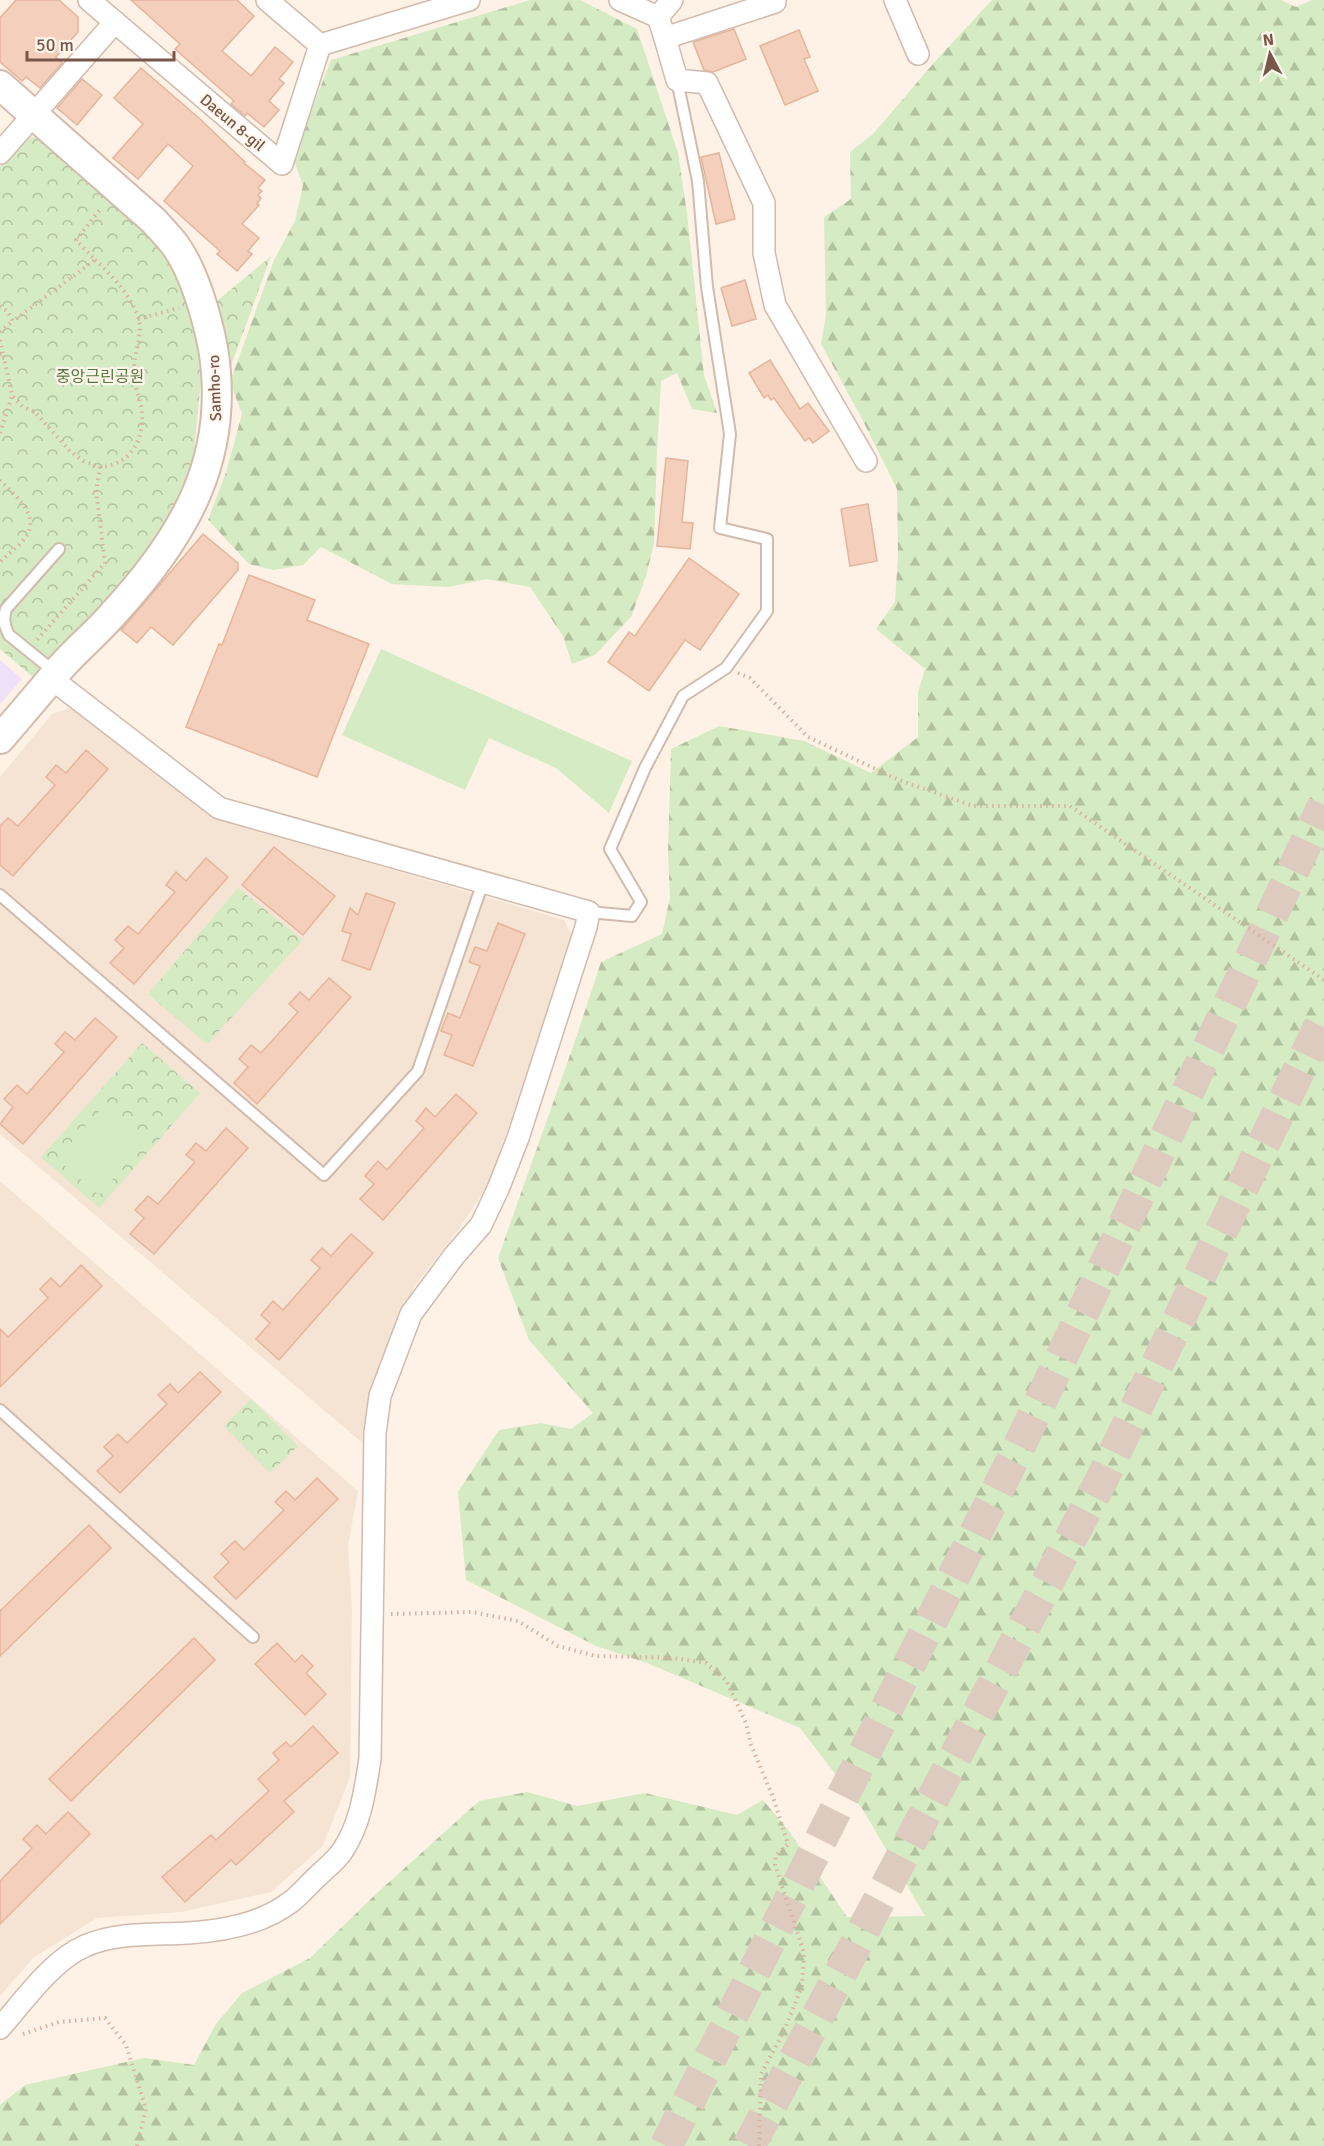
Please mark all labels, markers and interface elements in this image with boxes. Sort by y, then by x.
scale bar [27,24,174,62]
north arrow [1240,24,1300,84]
text: N [1262,30,1275,51]
text: 50 m [36,34,74,56]
street label: Daeun 8-gil [196,90,269,156]
street label: Samho-ro [204,354,226,421]
park label: 중앙근린공원 [56,367,144,387]

